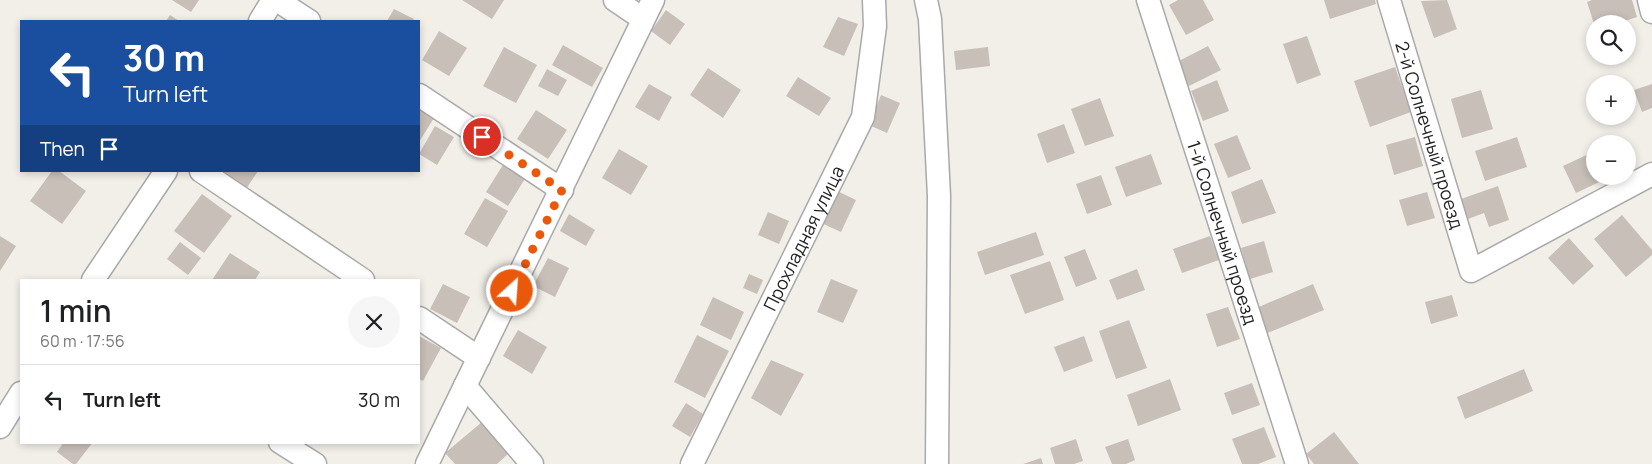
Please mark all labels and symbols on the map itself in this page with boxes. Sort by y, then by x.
street label: 2-й Солнечный проезд [1390,38,1470,232]
pin [461,116,503,158]
street label: 1-й Солнечный проезд [1182,137,1263,327]
street label: Прохладная улица [758,161,849,315]
position arrow [485,264,537,316]

